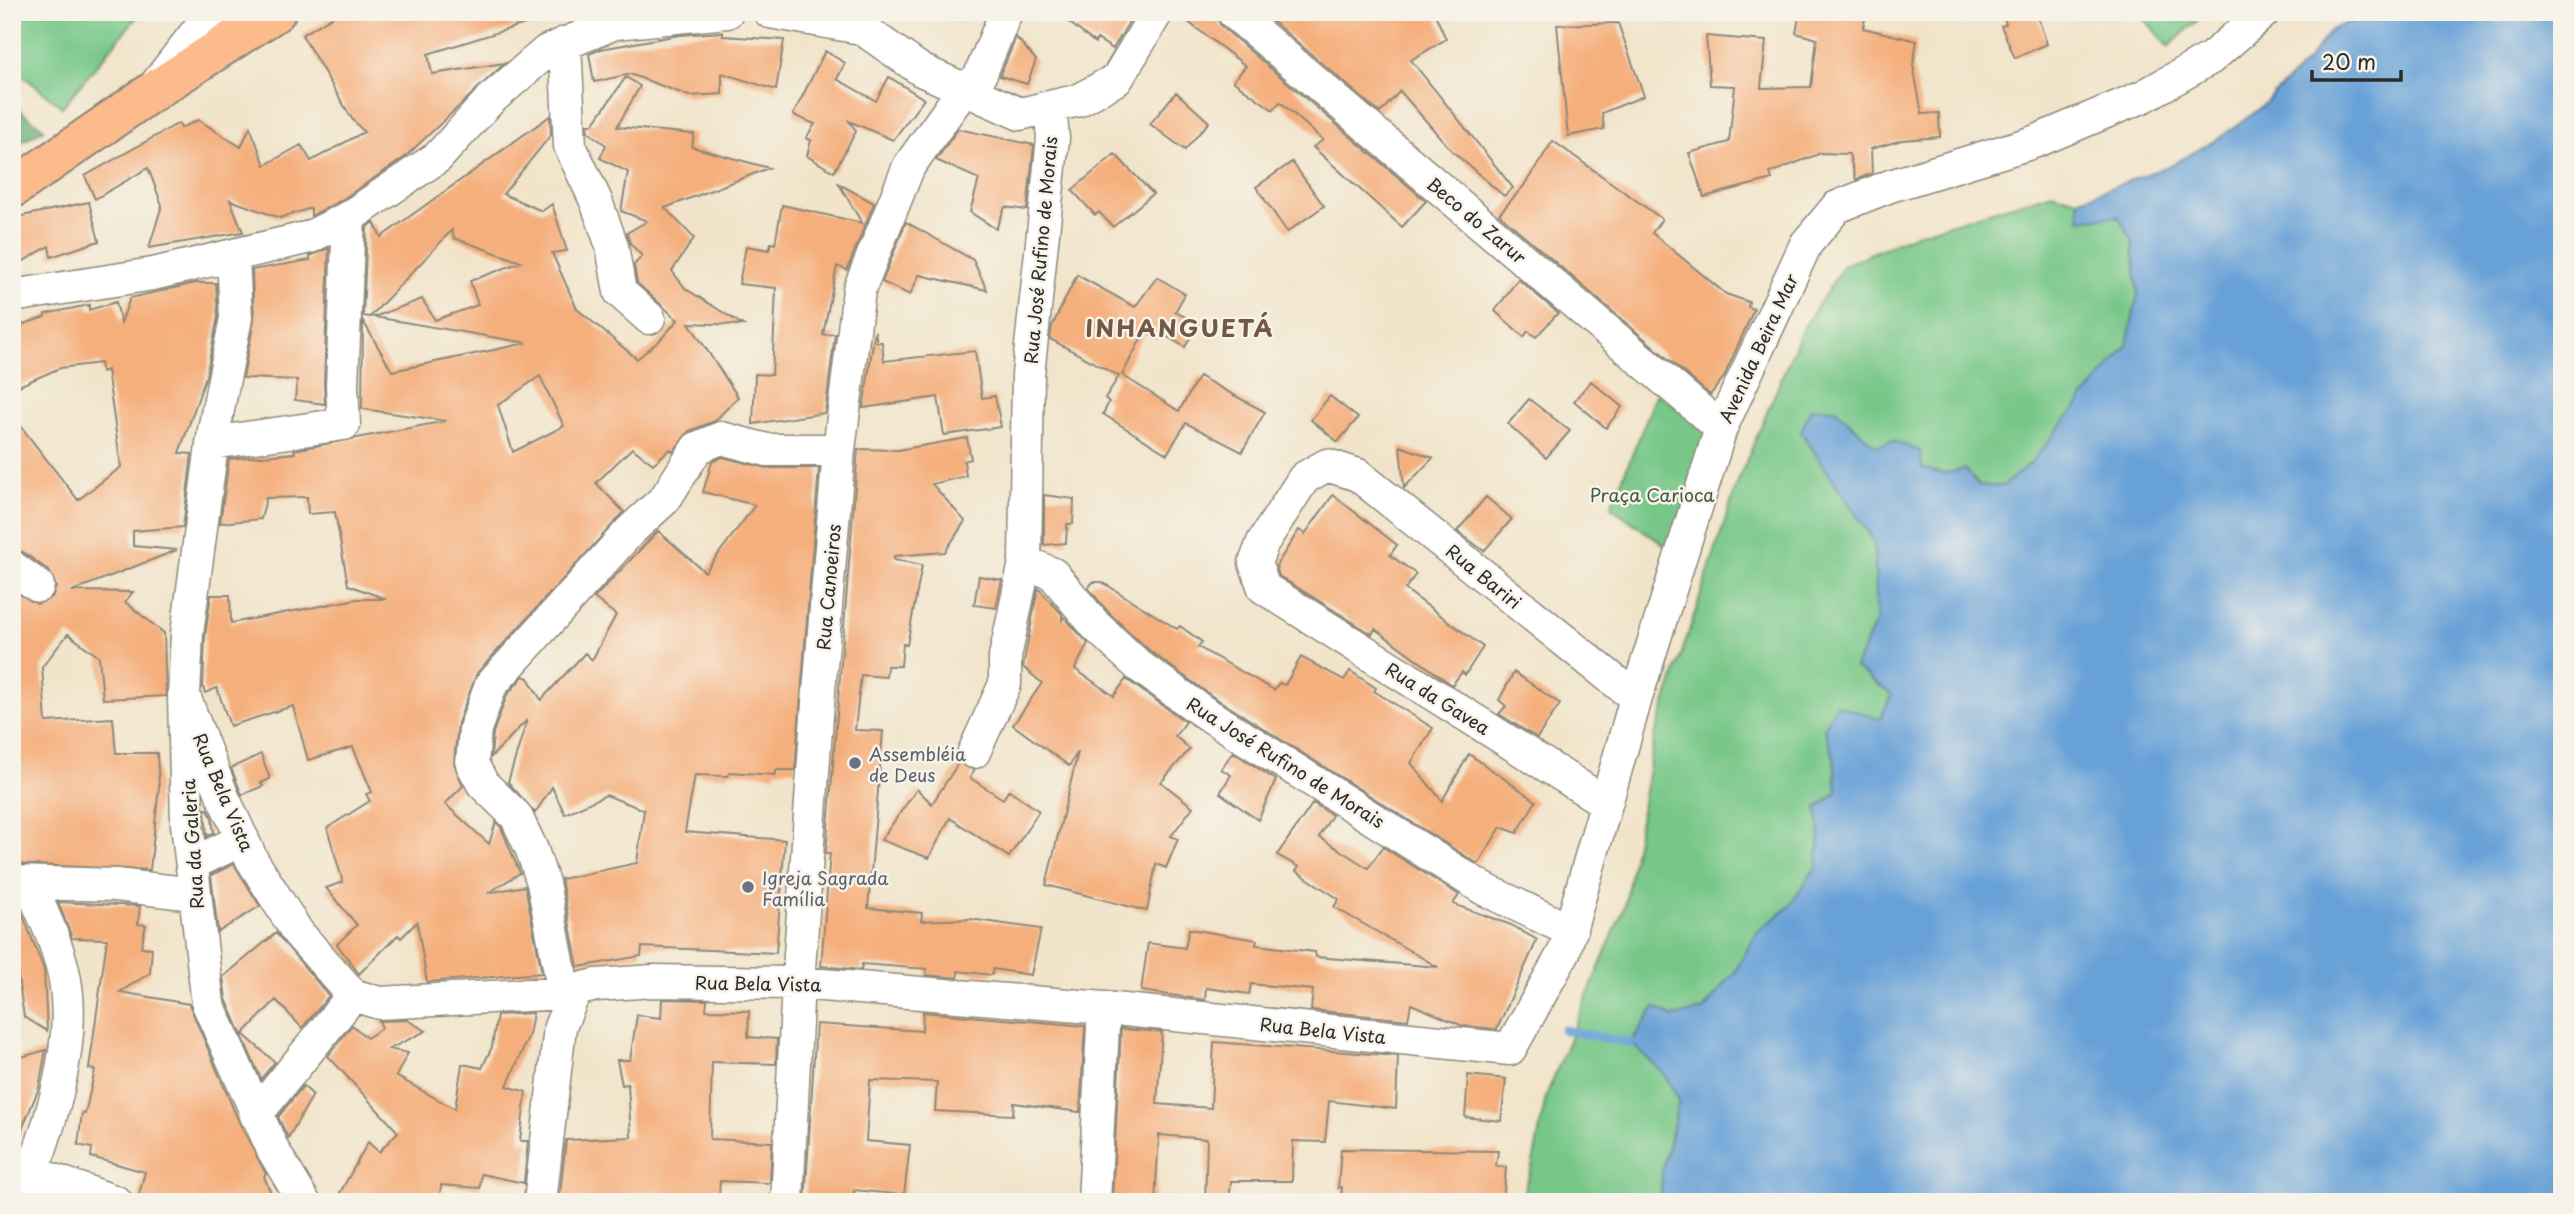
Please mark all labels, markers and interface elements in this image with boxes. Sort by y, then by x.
scale bar [2312,38,2401,82]
text: 20 m [2322,45,2376,77]
street label: Rua José Rufino de Morais [1017,135,1063,365]
street label: Beco do Zarur [1421,170,1533,270]
street label: Avenida Beira Mar [1712,268,1805,427]
district label: INHANGUETÁ [1085,309,1275,345]
park label: Praça Carioca [1590,481,1715,508]
street label: Rua Canoeiros [809,523,847,651]
street label: Rua Bariri [1441,537,1527,615]
street label: Rua da Gavea [1381,655,1496,741]
street label: Rua José Rufino de Morais [1182,690,1390,834]
street label: Rua Bela Vista [187,729,261,856]
place label: Assembléia de Deus [869,740,966,788]
marker: Assembléia de Deus [847,755,863,771]
street label: Rua da Galeria [174,777,210,910]
place label: Igreja Sagrada Família [762,864,889,912]
marker: Igreja Sagrada Família [740,879,756,895]
street label: Rua Bela Vista [695,968,822,998]
street label: Rua Bela Vista [1259,1010,1388,1050]

